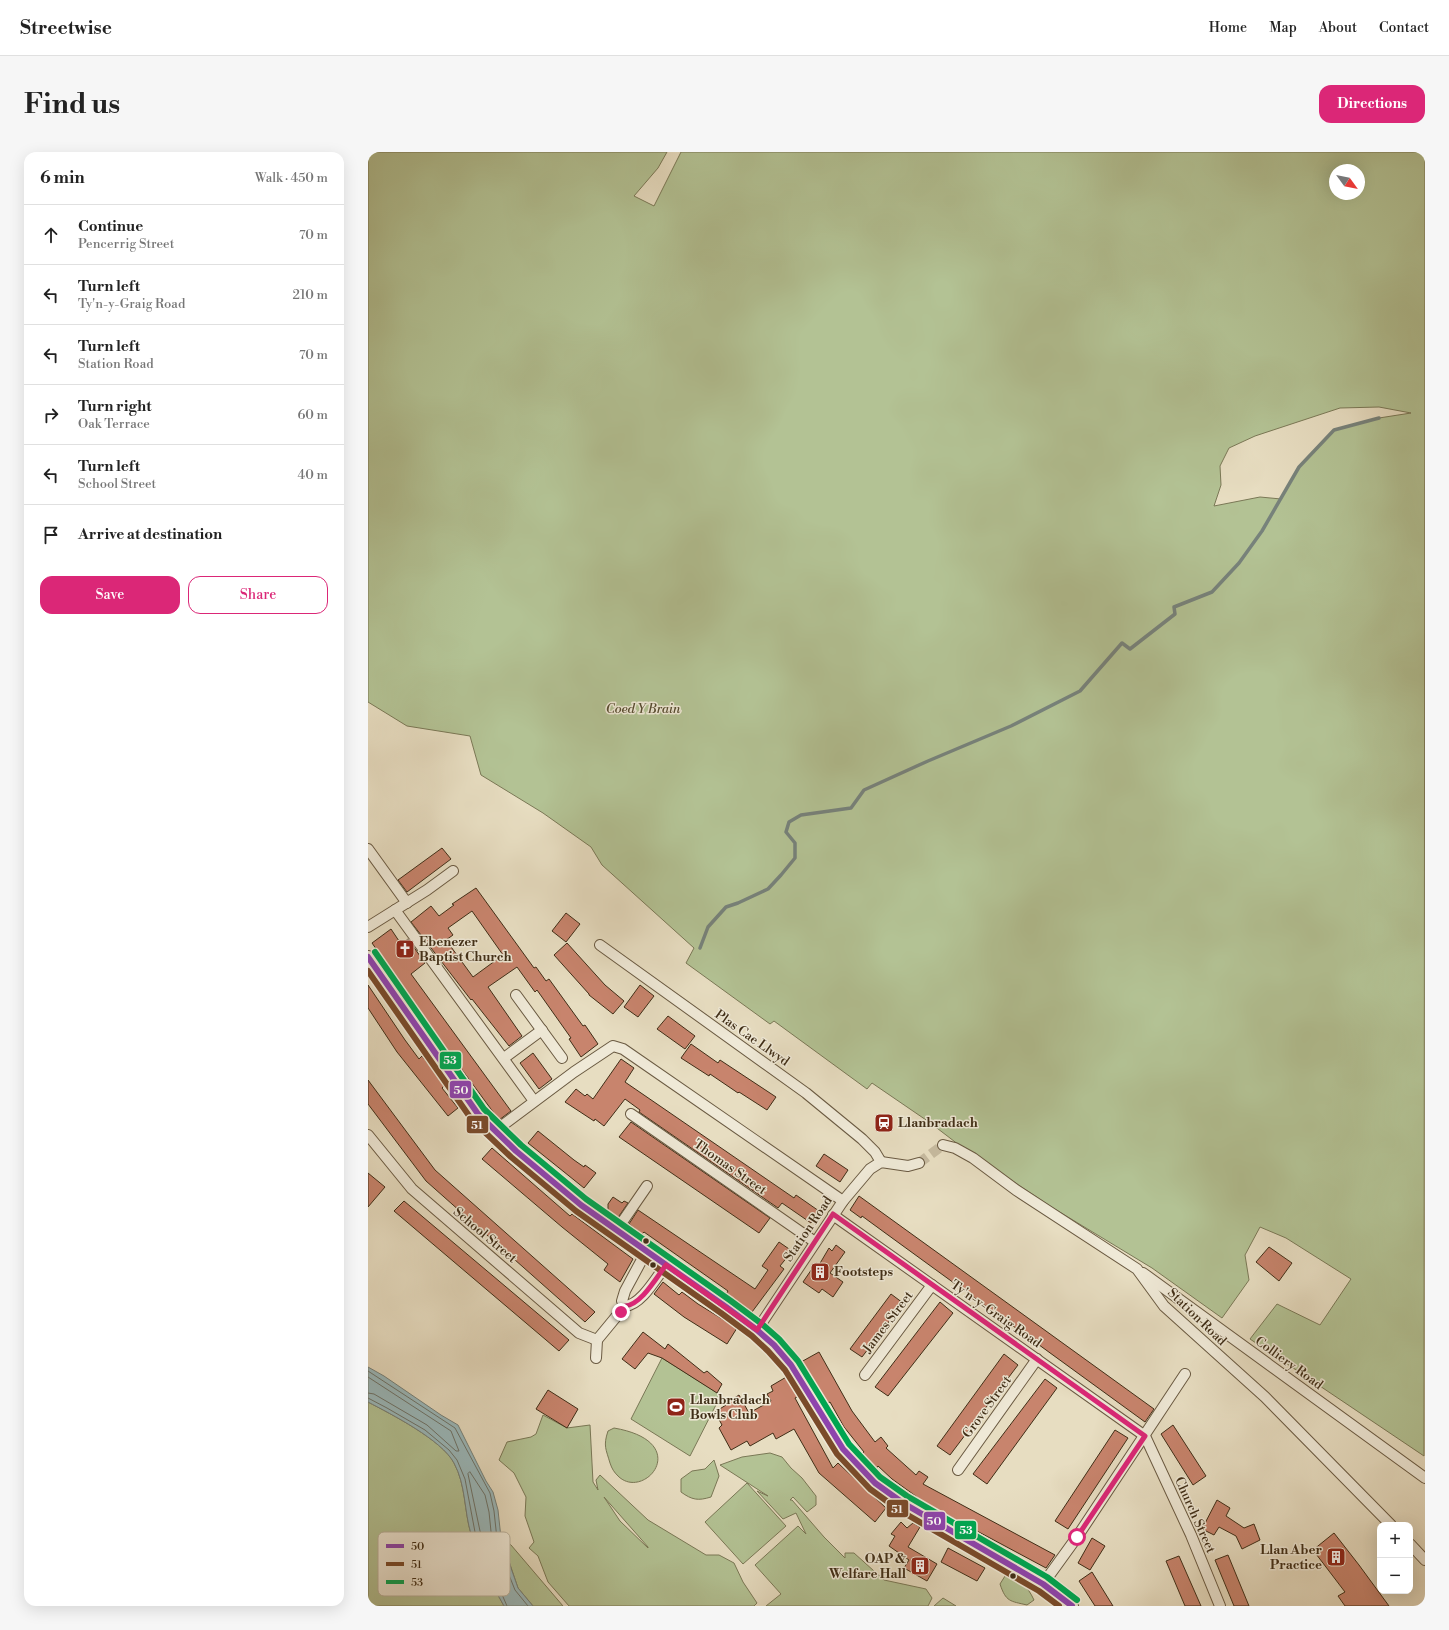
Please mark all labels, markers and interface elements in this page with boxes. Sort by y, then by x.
text: Streetwise [20,16,112,40]
text: Home [1209,19,1247,37]
text: Map [1269,19,1297,37]
text: About [1319,19,1357,37]
text: Contact [1379,19,1429,37]
button: Directions [1319,85,1425,123]
text: Find us [24,87,120,122]
north arrow [1329,164,1365,200]
text: 6 min [40,167,85,189]
text: Walk · 450 m [255,170,328,186]
text: Continue [78,217,143,236]
icon: ahead [40,224,62,246]
text: 70 m [299,227,328,243]
text: Pencerrig Street [78,236,174,252]
text: Turn left [78,277,140,296]
icon: left [40,284,62,306]
text: 210 m [293,287,328,303]
text: Ty'n-y-Graig Road [78,296,185,312]
text: Turn left [78,337,140,356]
icon: left [40,344,62,366]
text: 70 m [299,347,328,363]
text: Station Road [78,356,154,372]
text: Turn right [78,397,152,416]
icon: right [40,404,62,426]
text: 60 m [297,407,328,423]
text: Oak Terrace [78,416,150,432]
text: Turn left [78,457,140,476]
icon: left [40,464,62,486]
text: 40 m [298,467,328,483]
text: School Street [78,476,156,492]
icon: arrive [40,524,62,546]
text: Arrive at destination [78,525,222,544]
button: Save [40,576,180,614]
button: Share [188,576,328,614]
park label: Coed Y Brain [606,701,681,717]
place label: Ebenezer Baptist Church [419,934,512,965]
church icon: Ebenezer Baptist Church [394,938,416,960]
street label: Plas Cae Llwyd [712,1006,793,1070]
line badge: 53 [439,1051,462,1070]
text: 53 [443,1054,457,1068]
line badge: 50 [449,1080,472,1099]
text: 50 [454,1084,468,1098]
station icon: Llanbradach [873,1112,895,1134]
line badge: 51 [466,1115,489,1134]
place label: Llanbradach [898,1115,978,1131]
text: 51 [471,1119,484,1133]
street label: Thomas Street [690,1136,770,1198]
street label: Station Road [780,1193,836,1265]
street label: School Street [450,1204,520,1266]
unlabelled marker [641,1236,651,1246]
unlabelled marker [648,1260,658,1270]
building icon: Footsteps [809,1261,831,1283]
place label: Footsteps [834,1264,893,1280]
street label: Ty'n-y-Graig Road [947,1277,1045,1352]
street label: Station Road [1164,1285,1230,1349]
street label: James Street [859,1287,917,1357]
route end [612,1303,630,1321]
street label: Colliery Road [1252,1333,1327,1393]
street label: Grove Street [959,1372,1015,1441]
place label: Llanbradach Bowls Club [690,1392,770,1423]
sports icon: Llanbradach Bowls Club [665,1396,687,1418]
street label: Church Street [1171,1474,1219,1556]
line badge: 51 [886,1499,909,1518]
text: 51 [891,1503,904,1517]
line badge: 50 [923,1511,946,1531]
text: 50 [927,1515,941,1529]
line badge: 53 [954,1520,977,1540]
map controls [1377,1522,1413,1594]
button: + [1377,1522,1413,1558]
text: 53 [959,1524,973,1538]
route start [1068,1528,1086,1546]
legend [378,1532,510,1596]
text: 50 [411,1540,424,1554]
place label: Llan Aber Practice [1260,1542,1322,1573]
building icon: Llan Aber Practice [1325,1546,1347,1568]
place label: OAP & Welfare Hall [828,1551,907,1582]
building icon: OAP & Welfare Hall [909,1555,931,1577]
text: 51 [411,1558,422,1572]
button: − [1377,1558,1413,1594]
unlabelled marker [1008,1571,1018,1581]
text: 53 [411,1576,423,1590]

